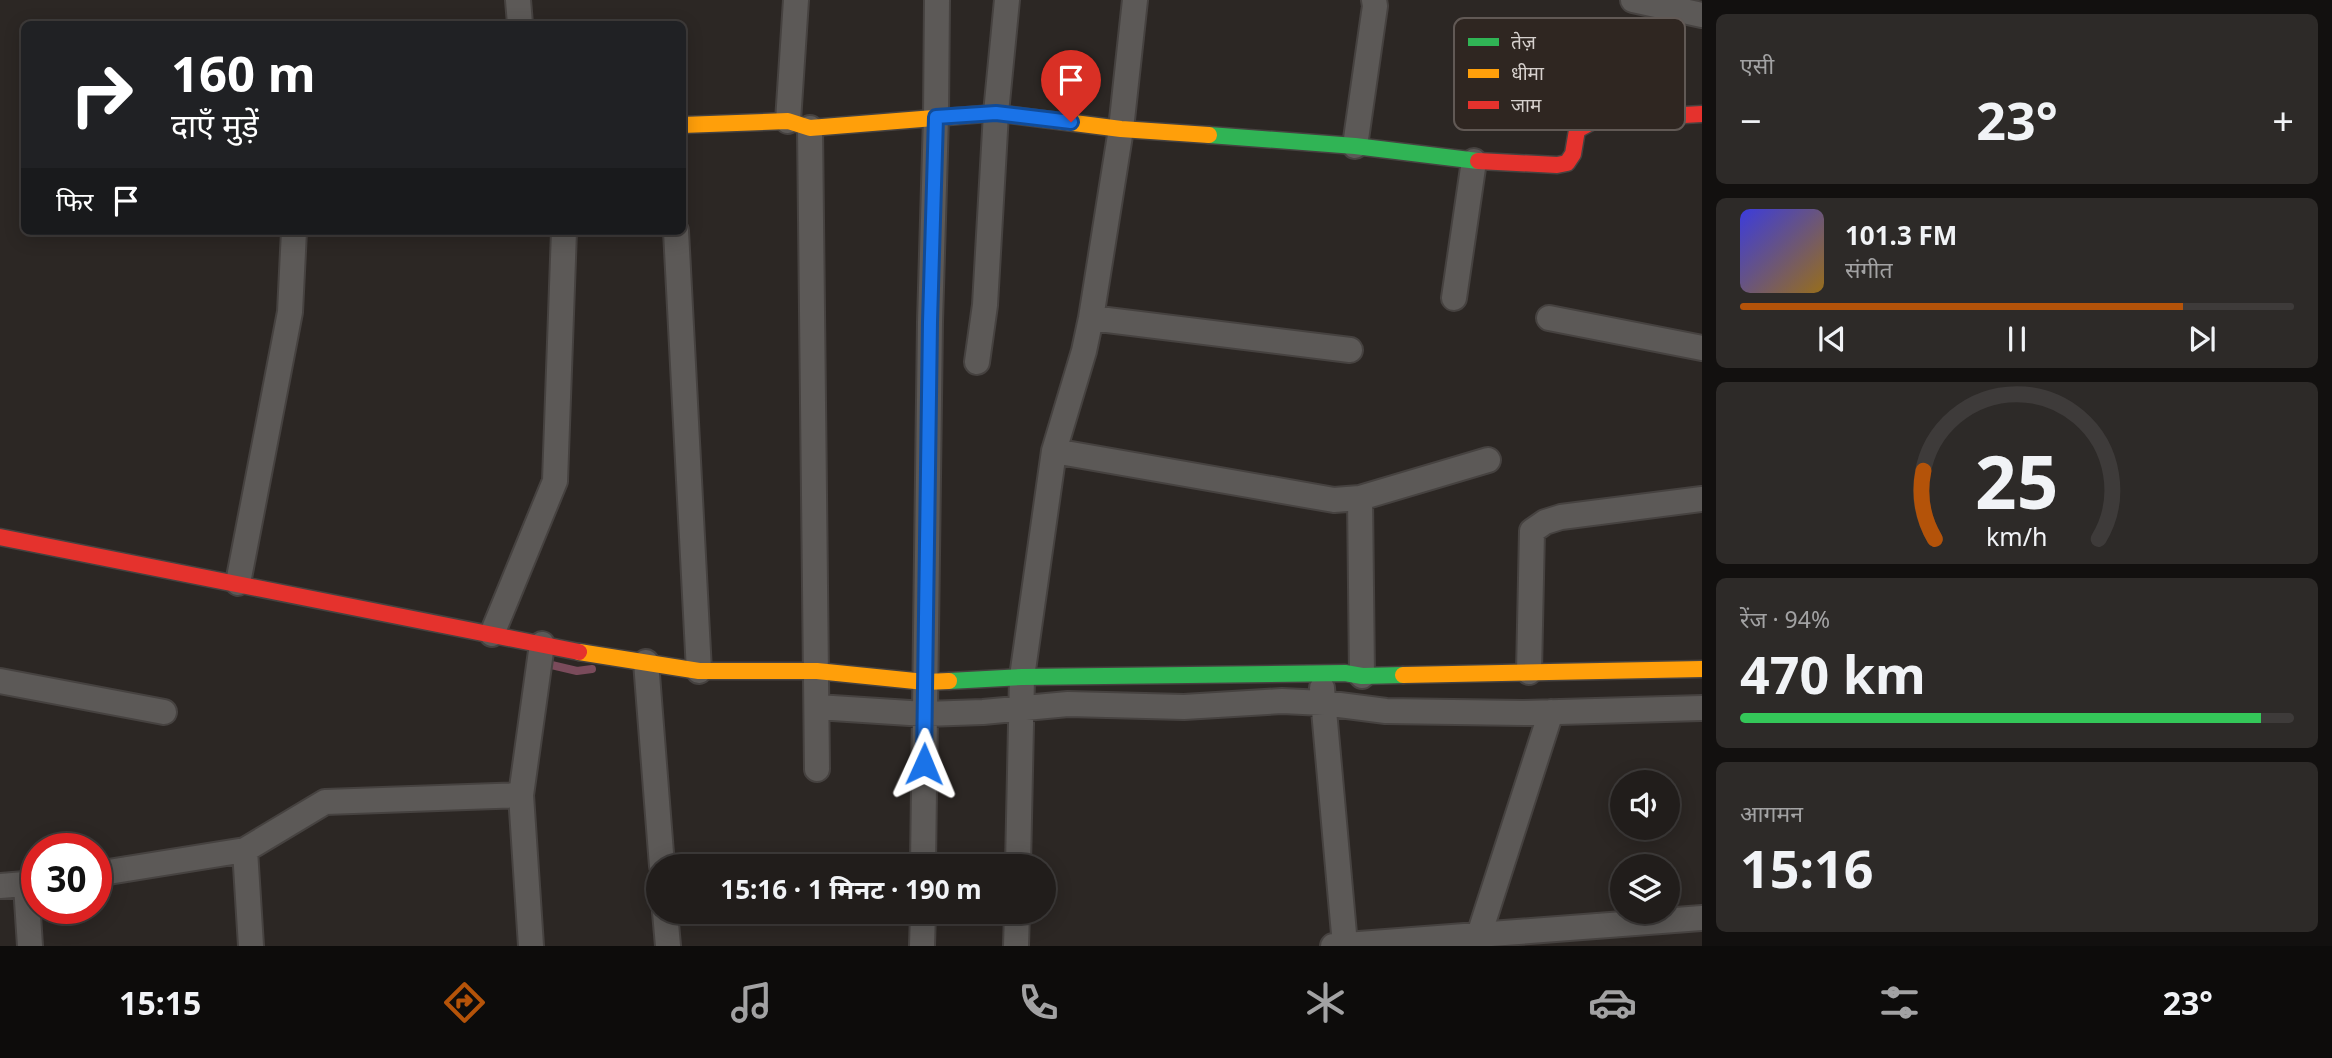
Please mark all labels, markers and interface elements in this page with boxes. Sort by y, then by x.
legend [1454,18,1685,130]
text: तेज़ [1511,29,1537,55]
text: 160 m [171,40,316,106]
icon: right [56,49,147,140]
text: एसी [1740,49,1774,81]
pin [1041,50,1101,122]
text: धीमा [1511,60,1545,86]
icon: arrive [1052,61,1090,99]
text: 23° [1976,84,2058,155]
text: जाम [1511,92,1542,118]
text: − [1740,94,1762,146]
text: + [2272,94,2294,146]
text: दाएँ मुड़ें [171,103,259,146]
icon: arrive [107,182,145,220]
text: फिर [56,183,93,219]
text: 101.3 FM [1845,217,1957,253]
text: संगीत [1845,253,1893,285]
icon: previous [1813,320,1851,358]
icon: pause [1998,320,2036,358]
icon: next [2183,320,2221,358]
text: 25 [1975,431,2059,530]
text: km/h [1986,519,2048,553]
text: रेंज · 94% [1740,603,1830,635]
text: 470 km [1740,638,1926,709]
position arrow [887,727,961,801]
map controls [1610,770,1680,924]
button: sound [1610,770,1680,840]
text: आगमन [1740,797,1803,829]
text: 15:16 [1740,832,1874,903]
speed limit sign: 30 [21,833,112,924]
button: layers [1610,854,1680,924]
text: 15:16 · 1 मिनट · 190 m [720,871,982,907]
icon: directions [440,978,489,1027]
icon: music [727,978,776,1027]
icon: phone [1014,978,1063,1027]
icon: climate [1301,978,1350,1027]
icon: car [1588,978,1637,1027]
icon: filters [1875,978,1924,1027]
text: 15:15 [119,981,201,1024]
text: 23° [2163,981,2213,1024]

